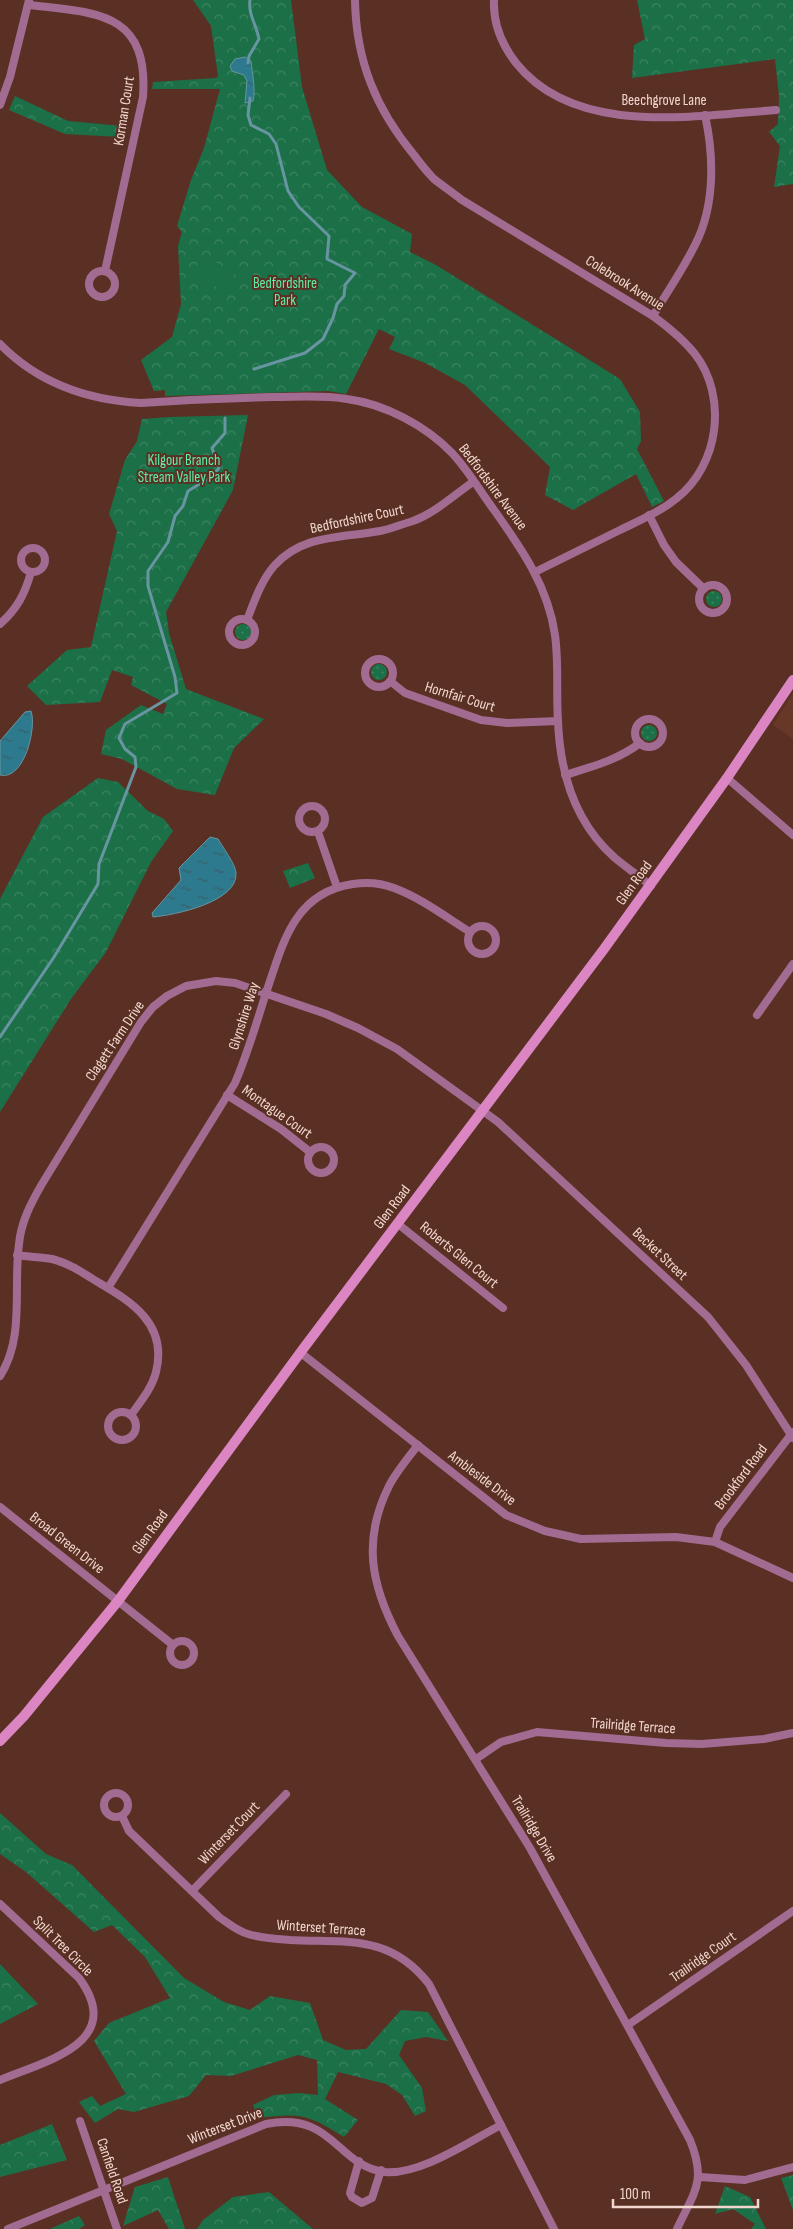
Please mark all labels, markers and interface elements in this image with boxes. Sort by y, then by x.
street label: Korman Court [109,75,139,147]
street label: Beechgrove Lane [621,91,707,110]
street label: Colebrook Avenue [582,251,668,315]
park label: Bedfordshire Park [253,274,317,310]
street label: Bedfordshire Avenue [454,440,532,534]
park label: Kilgour Branch Stream Valley Park [138,451,231,487]
street label: Bedfordshire Court [308,500,406,538]
street label: Hornfair Court [422,677,498,717]
street label: Glen Road [612,857,656,909]
street label: Glynshire Way [224,979,264,1052]
street label: Clagett Farm Drive [81,997,149,1085]
street label: Montague Court [238,1081,316,1143]
street label: Glen Road [369,1181,415,1233]
street label: Roberts Glen Court [416,1217,503,1293]
street label: Becket Street [628,1224,692,1285]
street label: Brookford Road [710,1441,772,1513]
street label: Ambleside Drive [443,1446,520,1510]
street label: Glen Road [128,1506,172,1558]
street label: Broad Green Drive [26,1508,108,1578]
street label: Trailridge Terrace [590,1714,676,1738]
street label: Trailridge Drive [507,1792,561,1866]
street label: Winterset Court [194,1797,264,1869]
street label: Split Tree Circle [29,1912,97,1980]
street label: Winterset Terrace [276,1915,366,1941]
street label: Trailridge Court [666,1927,740,1987]
street label: Winterset Drive [185,2103,265,2149]
street label: Canfield Road [92,2136,132,2206]
scale bar [613,2176,758,2208]
text: 100 m [620,2185,651,2204]

